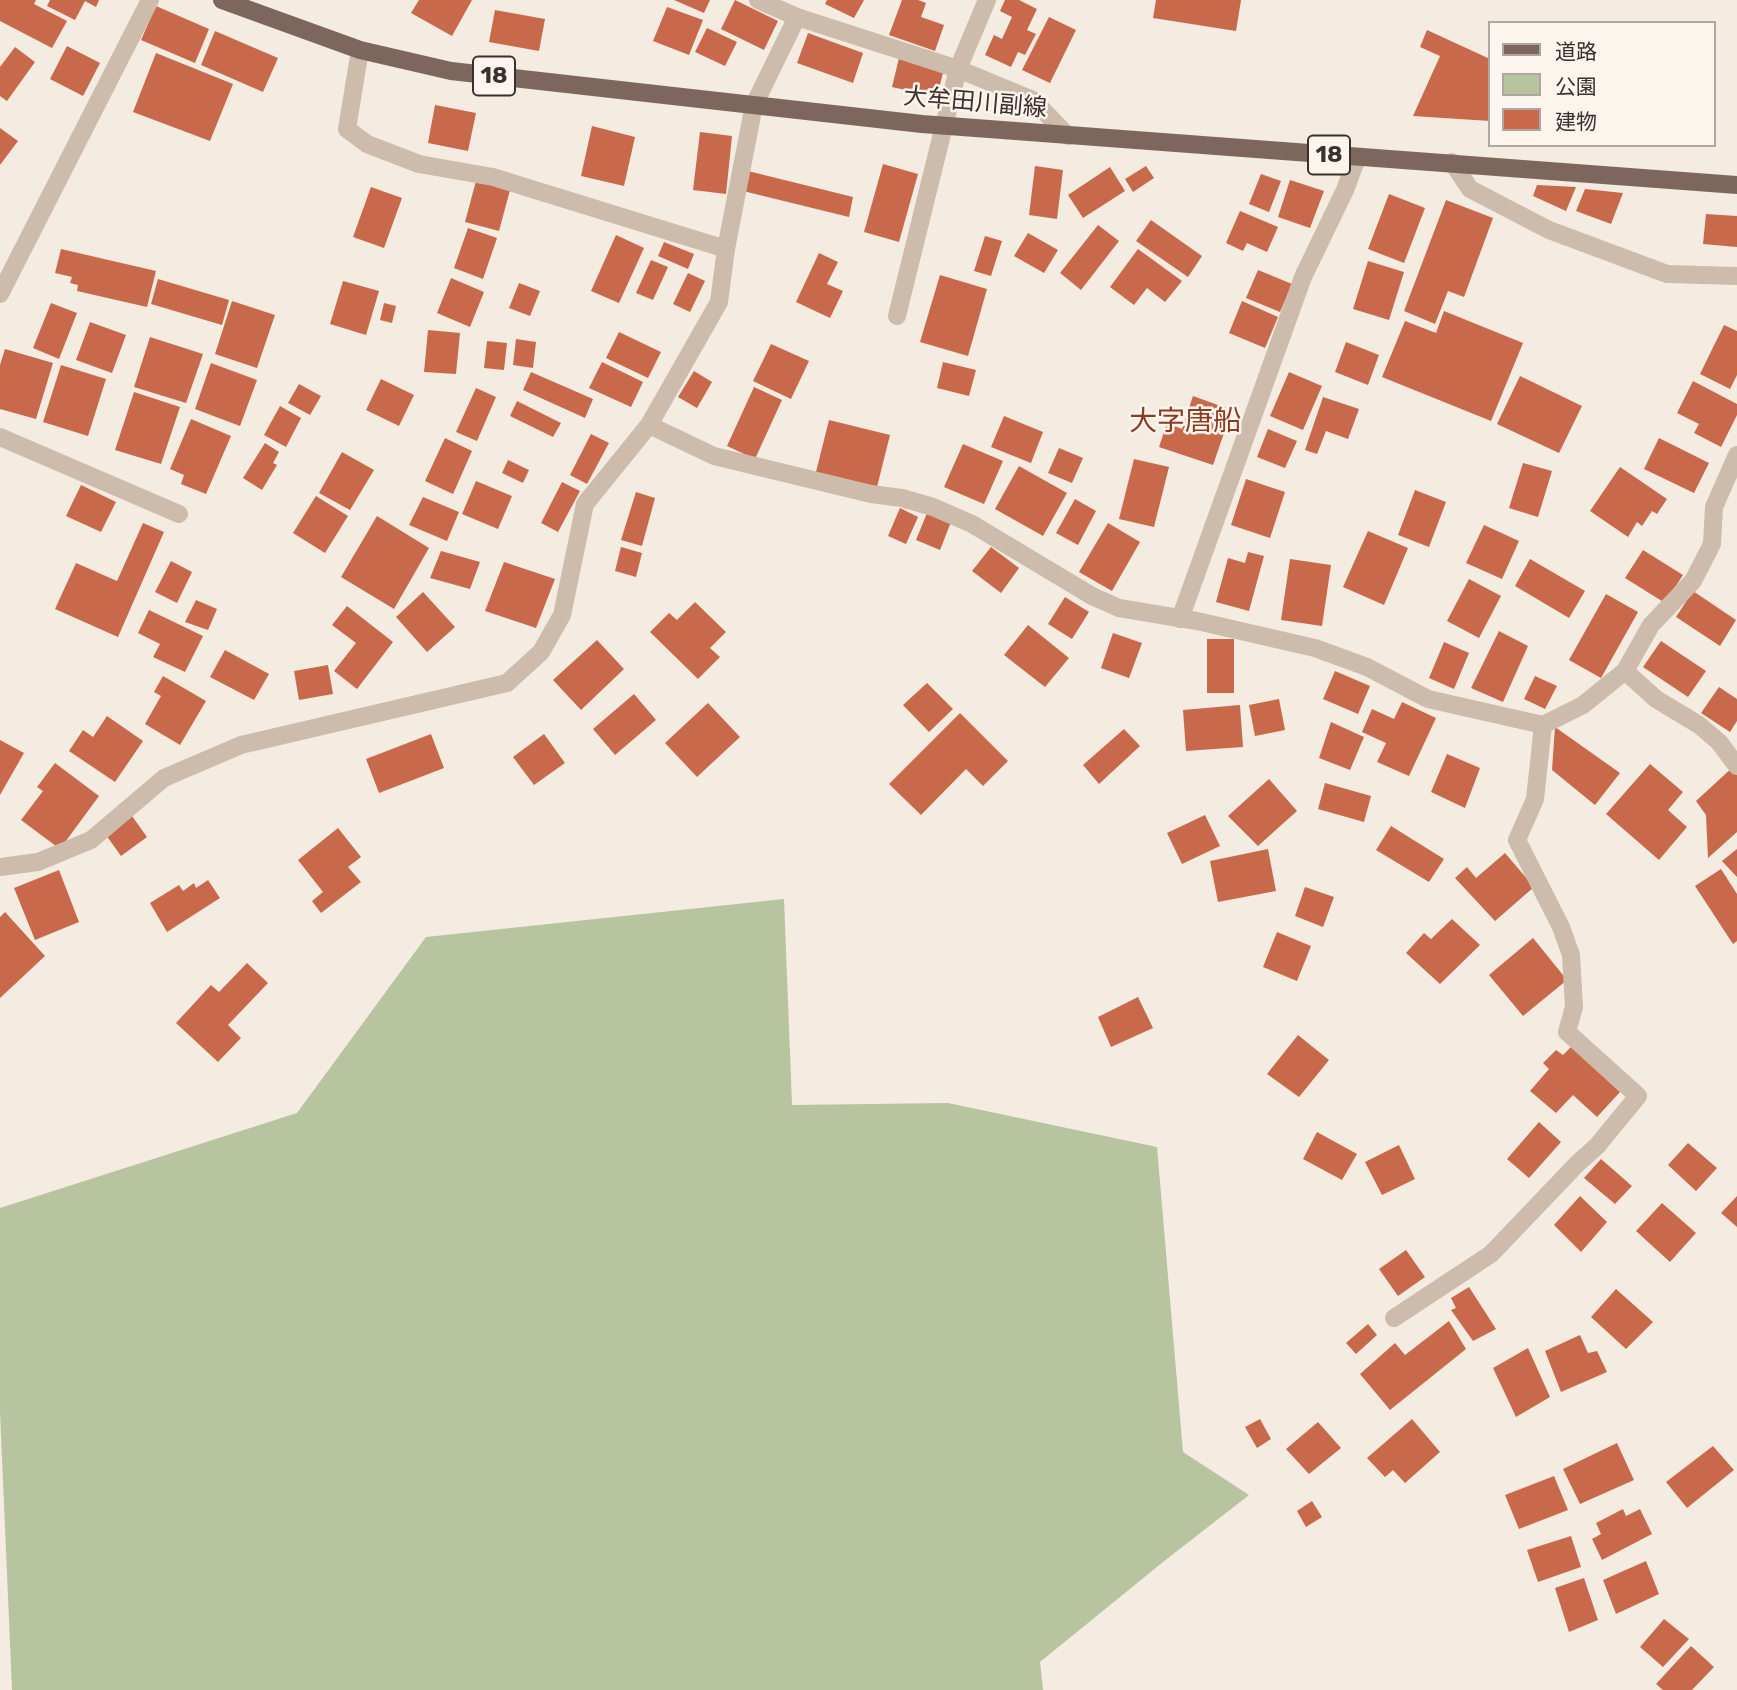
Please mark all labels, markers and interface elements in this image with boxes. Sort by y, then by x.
legend [1488,21,1716,147]
text: 道路 [1555,39,1597,64]
road number: 18 [473,57,515,96]
text: 公園 [1555,74,1597,99]
street label: 大牟田川副線 [902,82,1048,124]
text: 建物 [1555,109,1597,134]
road number: 18 [1308,136,1350,174]
district label: 大字唐船 [1129,405,1241,439]

